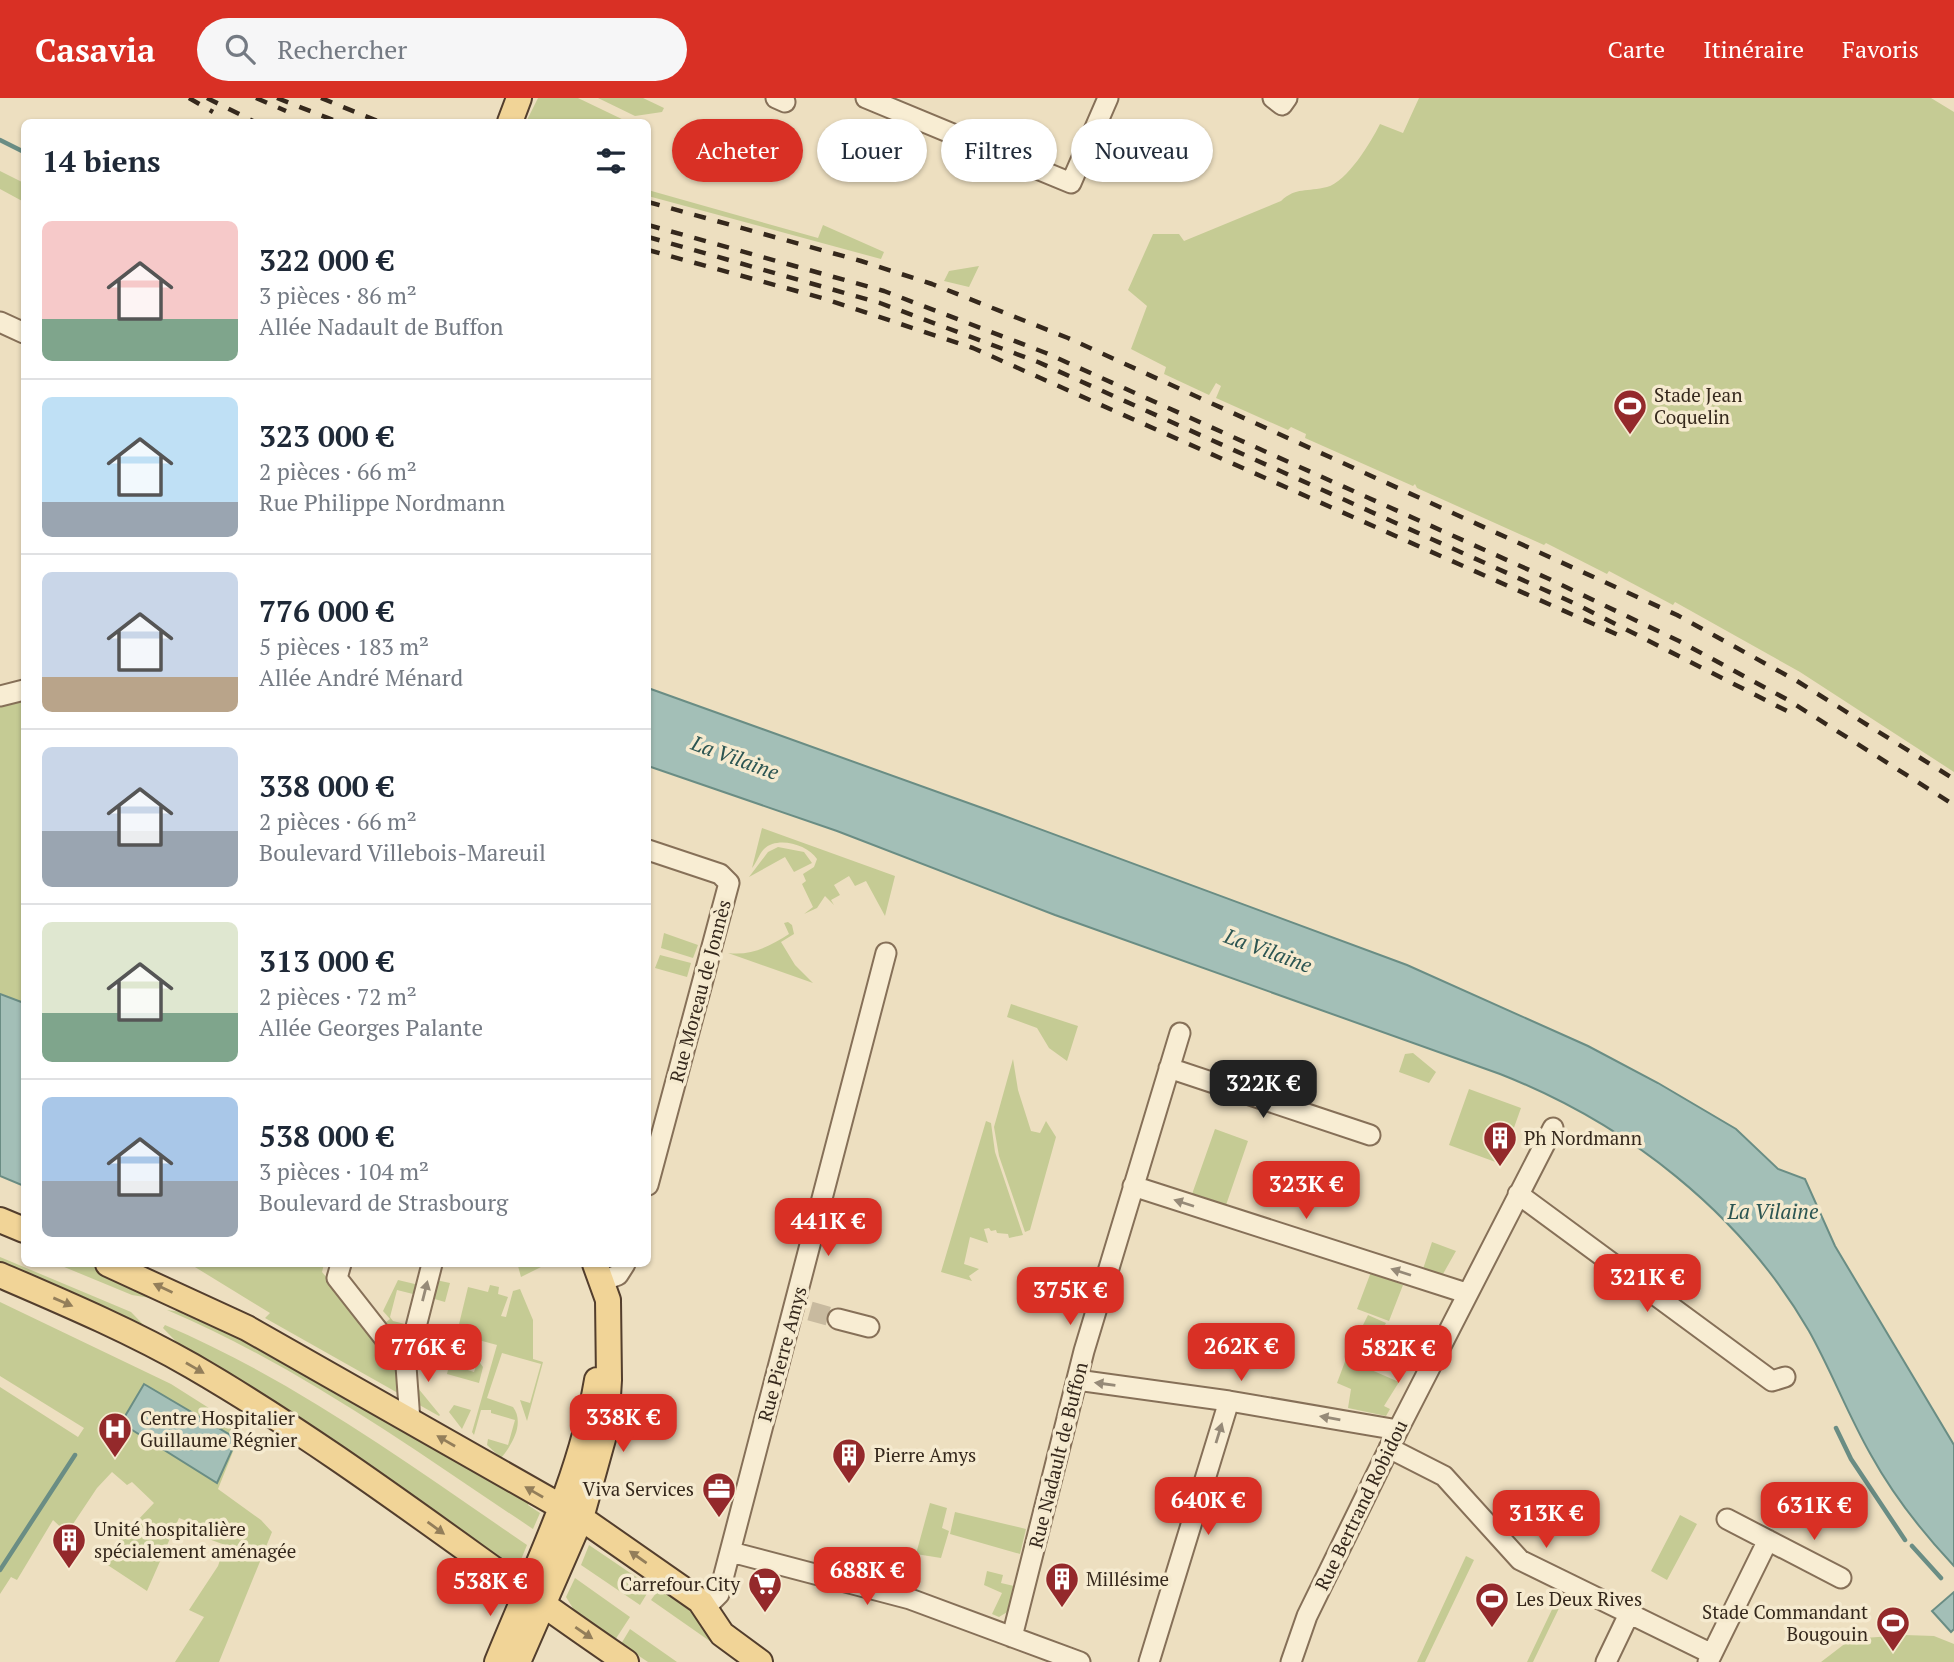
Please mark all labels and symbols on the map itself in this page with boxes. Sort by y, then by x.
place label: Stade Jean Coquelin [1654,382,1742,429]
sports icon: Stade Jean Coquelin [1611,387,1649,436]
water label: La Vilaine [687,728,783,786]
street label: Rue Moreau de Jonnès [663,897,736,1085]
water label: La Vilaine [1220,921,1316,979]
pin: 322K € [1206,1060,1320,1120]
building icon: Ph Nordmann [1481,1119,1519,1168]
place label: Ph Nordmann [1524,1125,1642,1150]
pin: 323K € [1249,1162,1363,1221]
water label: La Vilaine [1727,1197,1819,1225]
pin: 441K € [771,1198,885,1258]
one-way arrow [1174,1198,1195,1208]
pin: 321K € [1590,1254,1704,1314]
one-way arrow [1391,1267,1412,1277]
pin: 375K € [1013,1268,1127,1327]
one-way arrow [420,1280,431,1302]
one-way arrow [153,1283,173,1294]
street label: Rue Pierre Amys [751,1283,812,1424]
one-way arrow [52,1297,73,1308]
pin: 776K € [371,1324,485,1384]
pin: 262K € [1184,1324,1298,1383]
pin: 582K € [1341,1326,1455,1385]
street label: Rue Nadault de Buffon [1022,1359,1093,1551]
one-way arrow [186,1362,205,1374]
one-way arrow [1094,1378,1116,1389]
pin: 338K € [566,1394,680,1454]
place label: Centre Hospitalier Guillaume Régnier [140,1405,298,1452]
hospital icon: Centre Hospitalier Guillaume Régnier [96,1410,134,1459]
one-way arrow [1319,1413,1341,1424]
street label: Rue Bertrand Robidou [1308,1415,1413,1594]
one-way arrow [1214,1422,1225,1443]
one-way arrow [436,1435,455,1447]
building icon: Pierre Amys [830,1436,868,1485]
place label: Pierre Amys [874,1442,976,1467]
office icon: Viva Services [700,1470,738,1519]
place label: Viva Services [582,1476,694,1501]
pin: 640K € [1151,1478,1265,1537]
pin: 631K € [1757,1482,1871,1542]
one-way arrow [524,1486,543,1498]
pin: 313K € [1489,1490,1603,1550]
place label: Unité hospitalière spécialement aménagée [94,1516,296,1563]
building icon: Unité hospitalière spécialement aménagée [50,1521,88,1570]
one-way arrow [427,1521,445,1535]
pin: 688K € [810,1548,924,1607]
one-way arrow [629,1550,647,1564]
pin: 538K € [433,1558,547,1618]
building icon: Millésime [1043,1560,1081,1609]
supermarket icon: Carrefour City [746,1565,784,1614]
place label: Millésime [1086,1566,1169,1591]
place label: Carrefour City [620,1571,740,1596]
sports icon: Les Deux Rives [1473,1580,1511,1629]
place label: Les Deux Rives [1516,1586,1642,1611]
place label: Stade Commandant Bougouin [1702,1599,1868,1646]
sports icon: Stade Commandant Bougouin [1874,1604,1912,1653]
one-way arrow [574,1627,594,1640]

